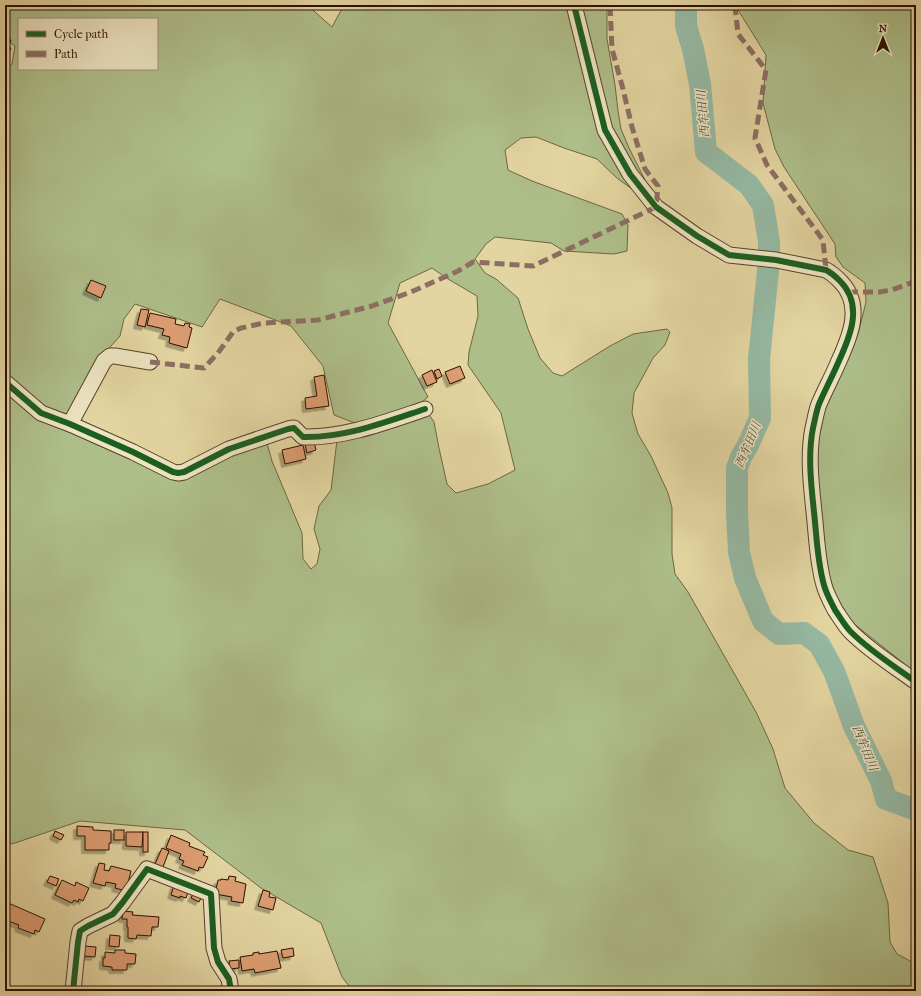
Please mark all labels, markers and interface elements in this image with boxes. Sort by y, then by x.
legend [18,18,158,70]
north arrow [863,18,903,58]
text: N [879,22,888,35]
text: Cycle path [54,27,109,41]
text: Path [54,47,78,61]
water label: 西牟田川 [694,87,712,139]
water label: 西牟田川 [732,418,765,470]
water label: 西牟田川 [850,723,881,775]

